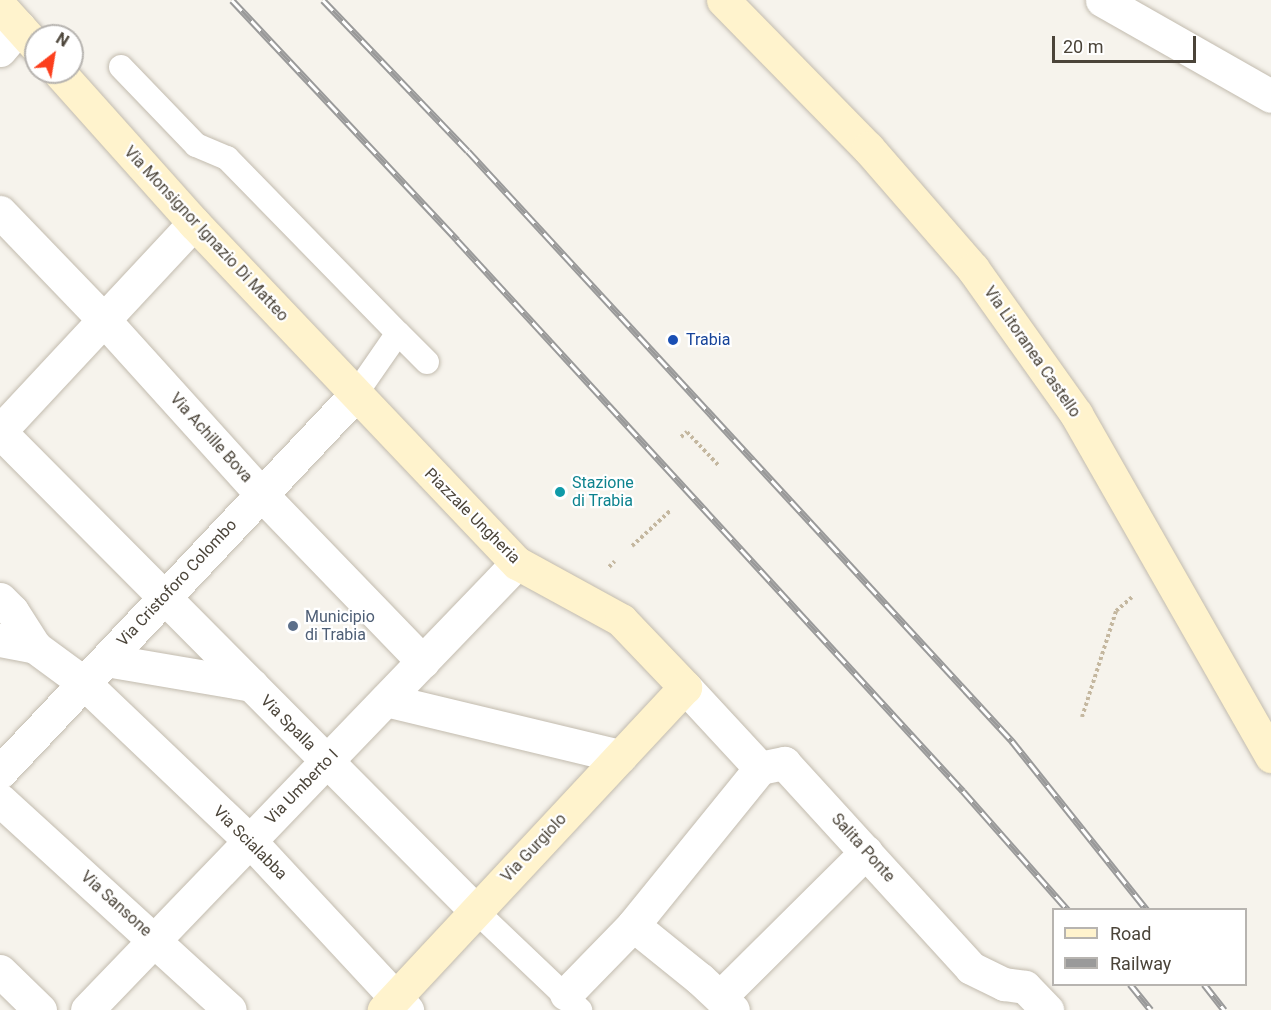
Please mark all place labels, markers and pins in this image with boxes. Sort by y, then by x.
place label: Trabia [686,330,730,350]
marker: Trabia [664,331,682,349]
place label: Stazione di Trabia [572,473,634,511]
marker: Stazione di Trabia [553,485,567,499]
place label: Municipio di Trabia [305,607,375,645]
marker: Municipio di Trabia [286,619,300,633]

